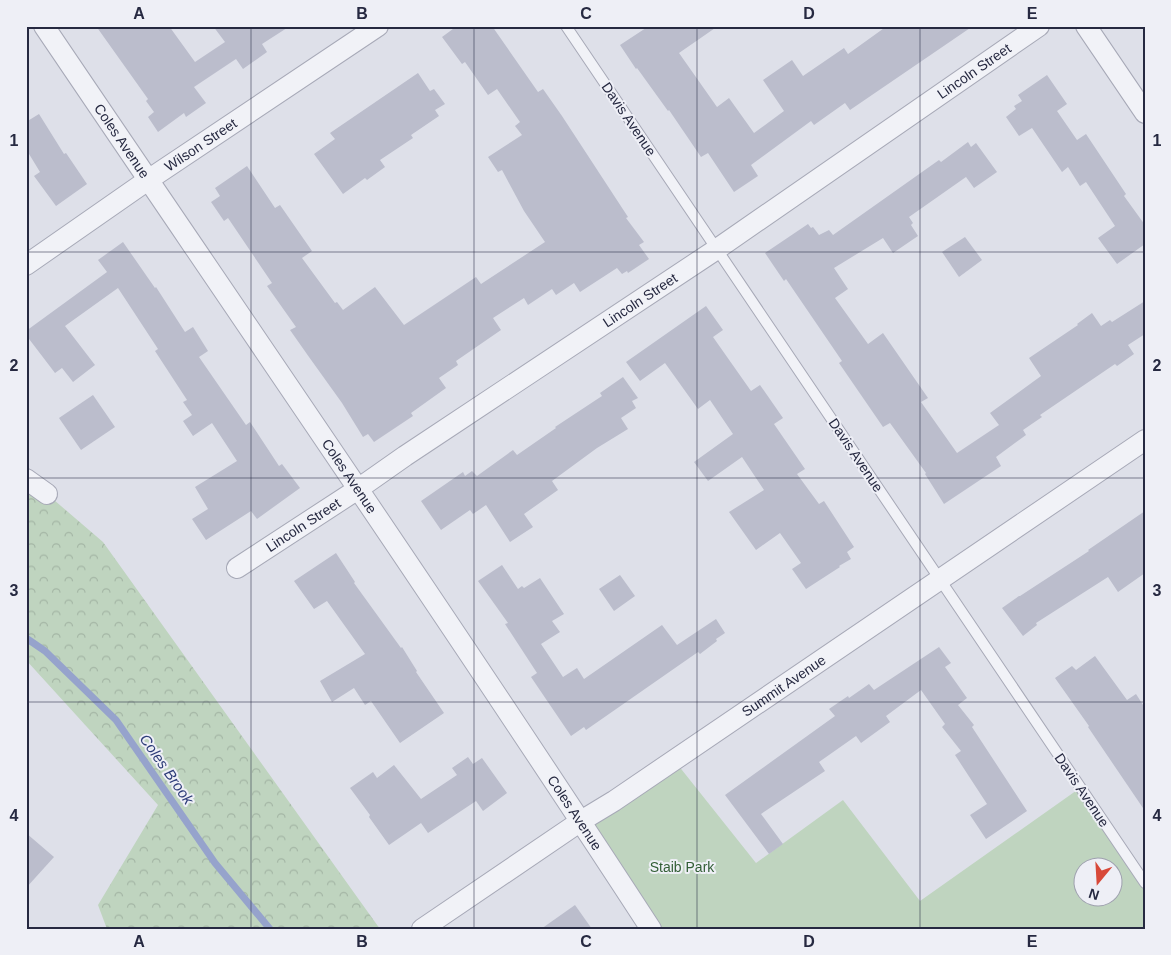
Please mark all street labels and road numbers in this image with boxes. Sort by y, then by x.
street label: Lincoln Street [934,40,1014,102]
street label: Davis Avenue [599,79,660,159]
street label: Coles Avenue [91,101,153,181]
street label: Wilson Street [162,115,240,175]
street label: Lincoln Street [600,270,680,330]
street label: Davis Avenue [826,415,887,495]
street label: Coles Avenue [319,436,380,517]
street label: Lincoln Street [263,495,344,555]
street label: Summit Avenue [739,651,829,720]
street label: Davis Avenue [1052,750,1113,830]
street label: Coles Avenue [544,772,605,853]

